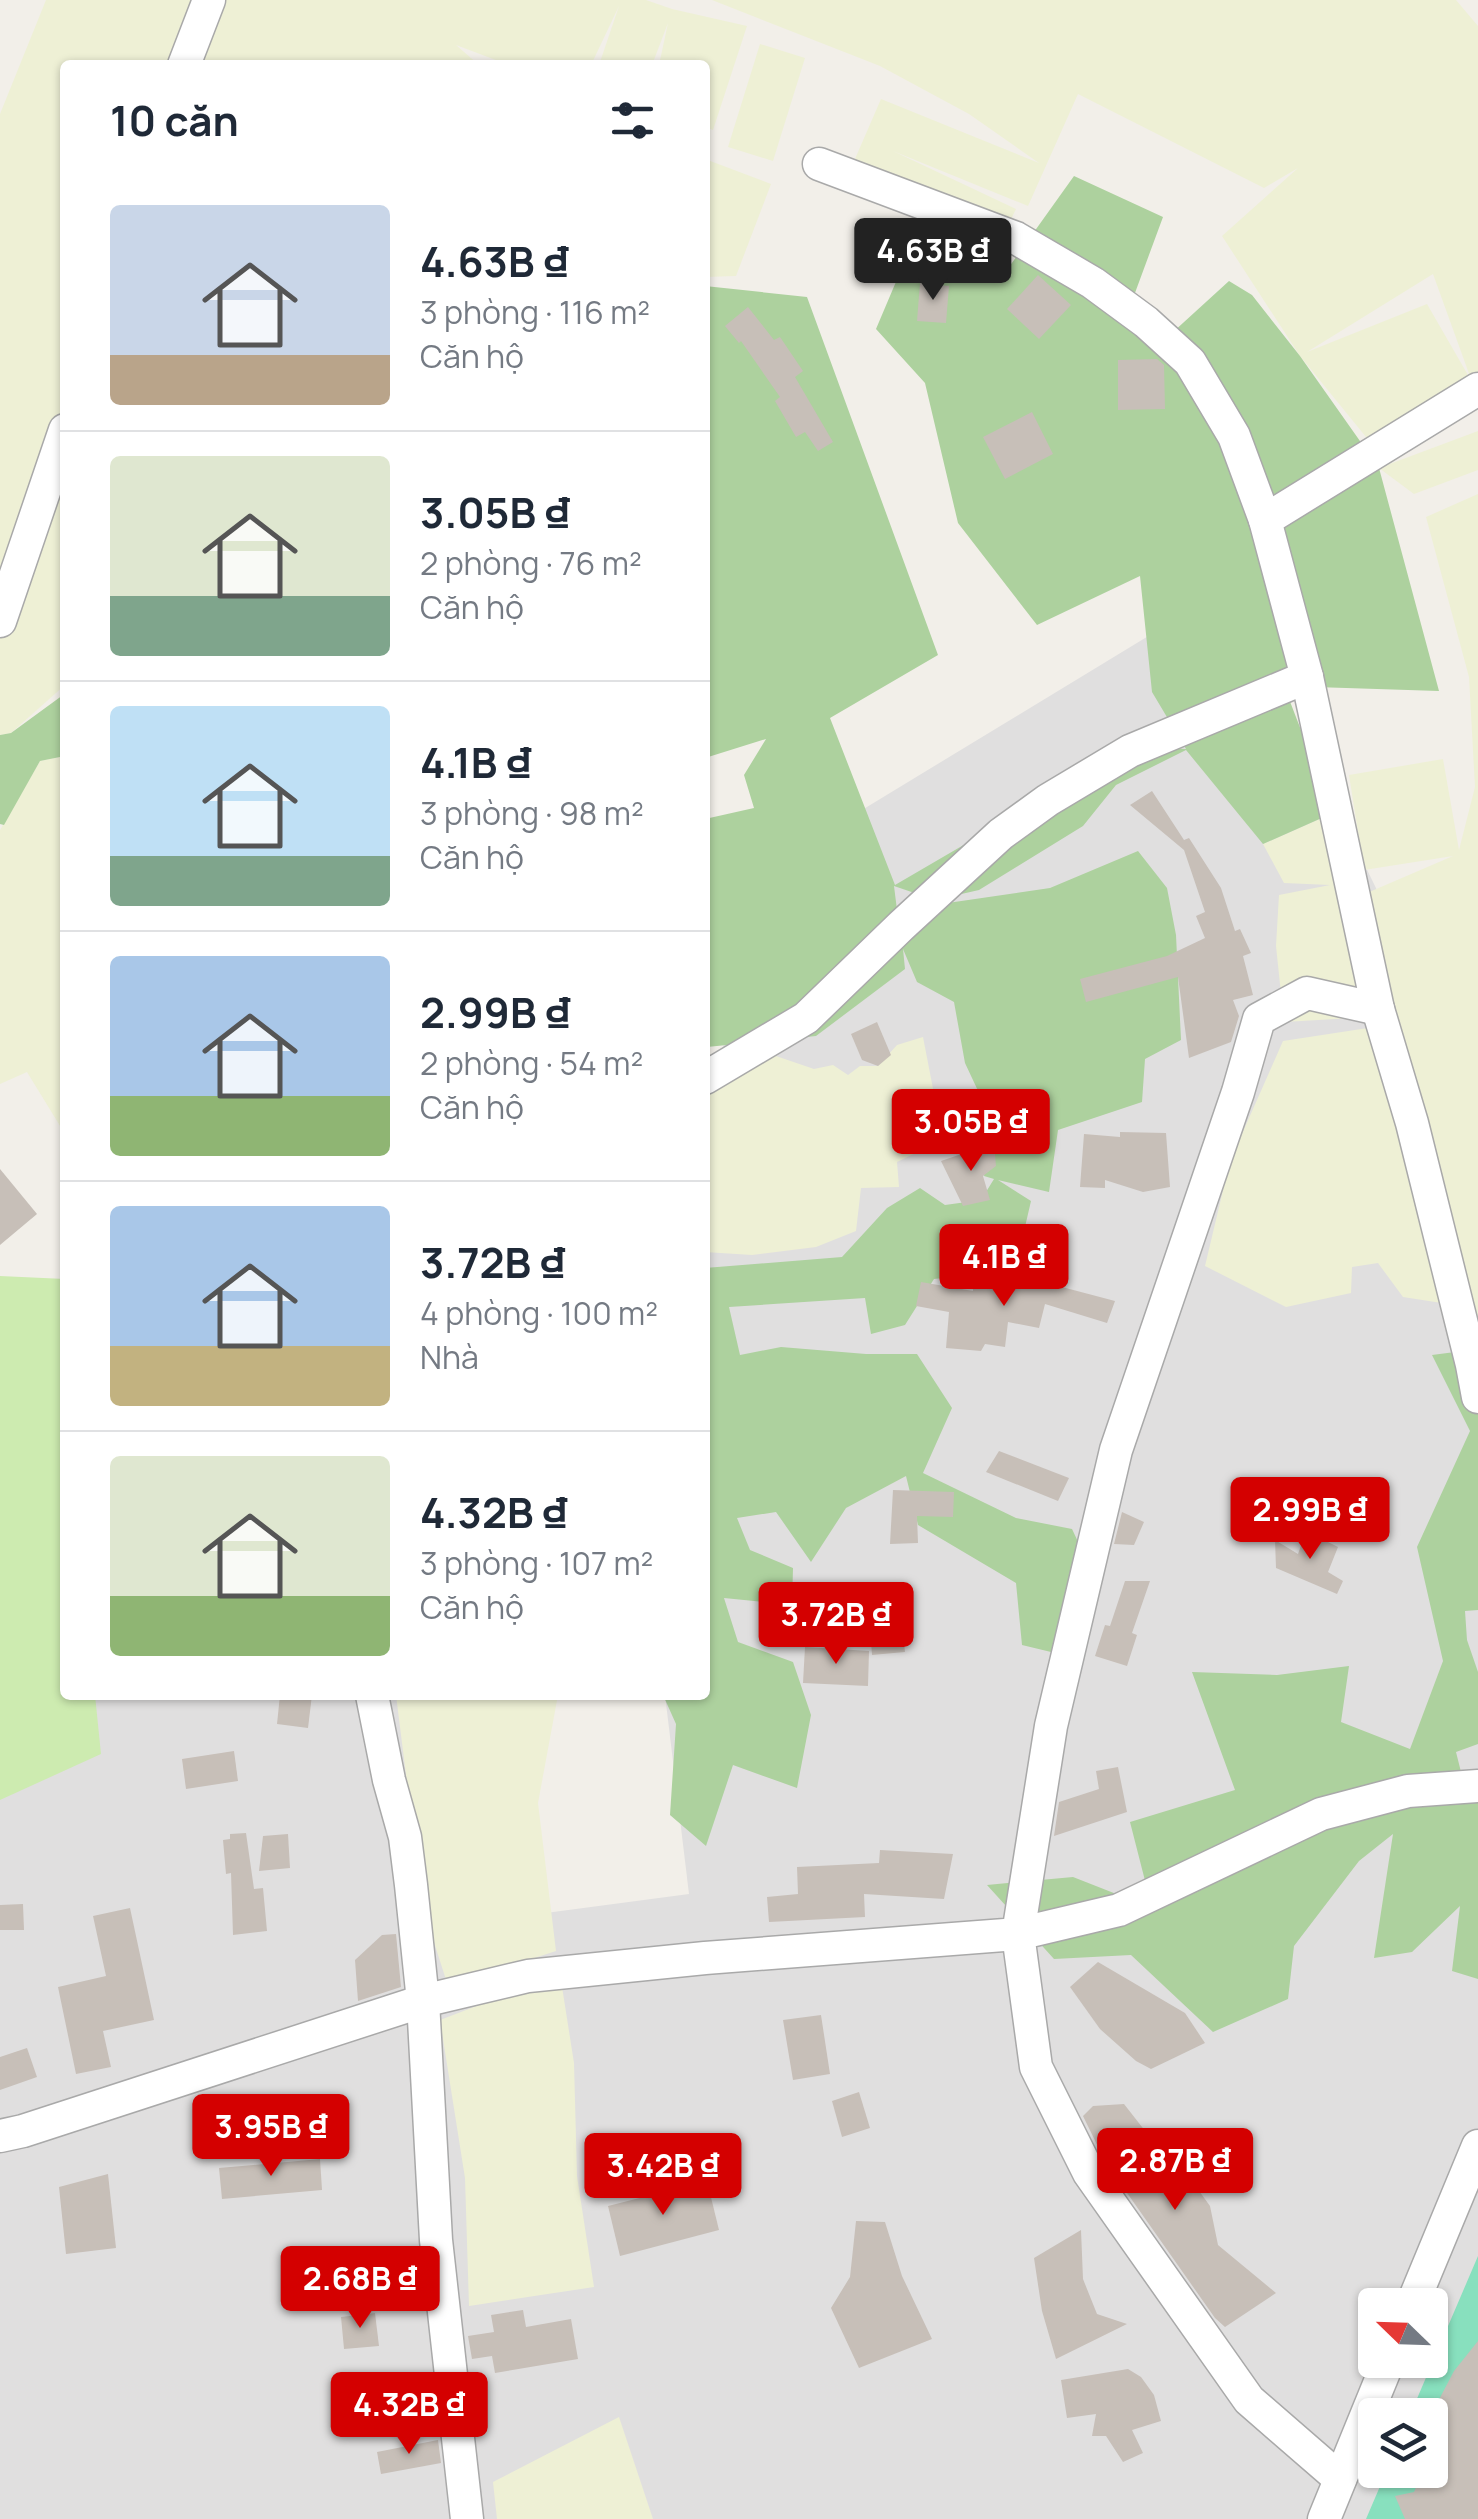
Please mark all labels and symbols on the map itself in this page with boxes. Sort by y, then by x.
pin: 4.63B ₫ [841,218,1025,303]
pin: 3.05B ₫ [879,1089,1063,1174]
pin: 4.1B ₫ [923,1224,1085,1309]
pin: 2.99B ₫ [1218,1477,1402,1562]
pin: 3.72B ₫ [744,1582,928,1667]
pin: 3.95B ₫ [179,2094,363,2179]
pin: 2.87B ₫ [1083,2128,1267,2213]
pin: 3.42B ₫ [571,2133,755,2218]
pin: 2.68B ₫ [268,2246,452,2331]
north arrow [1358,2288,1448,2378]
pin: 4.32B ₫ [317,2372,501,2457]

